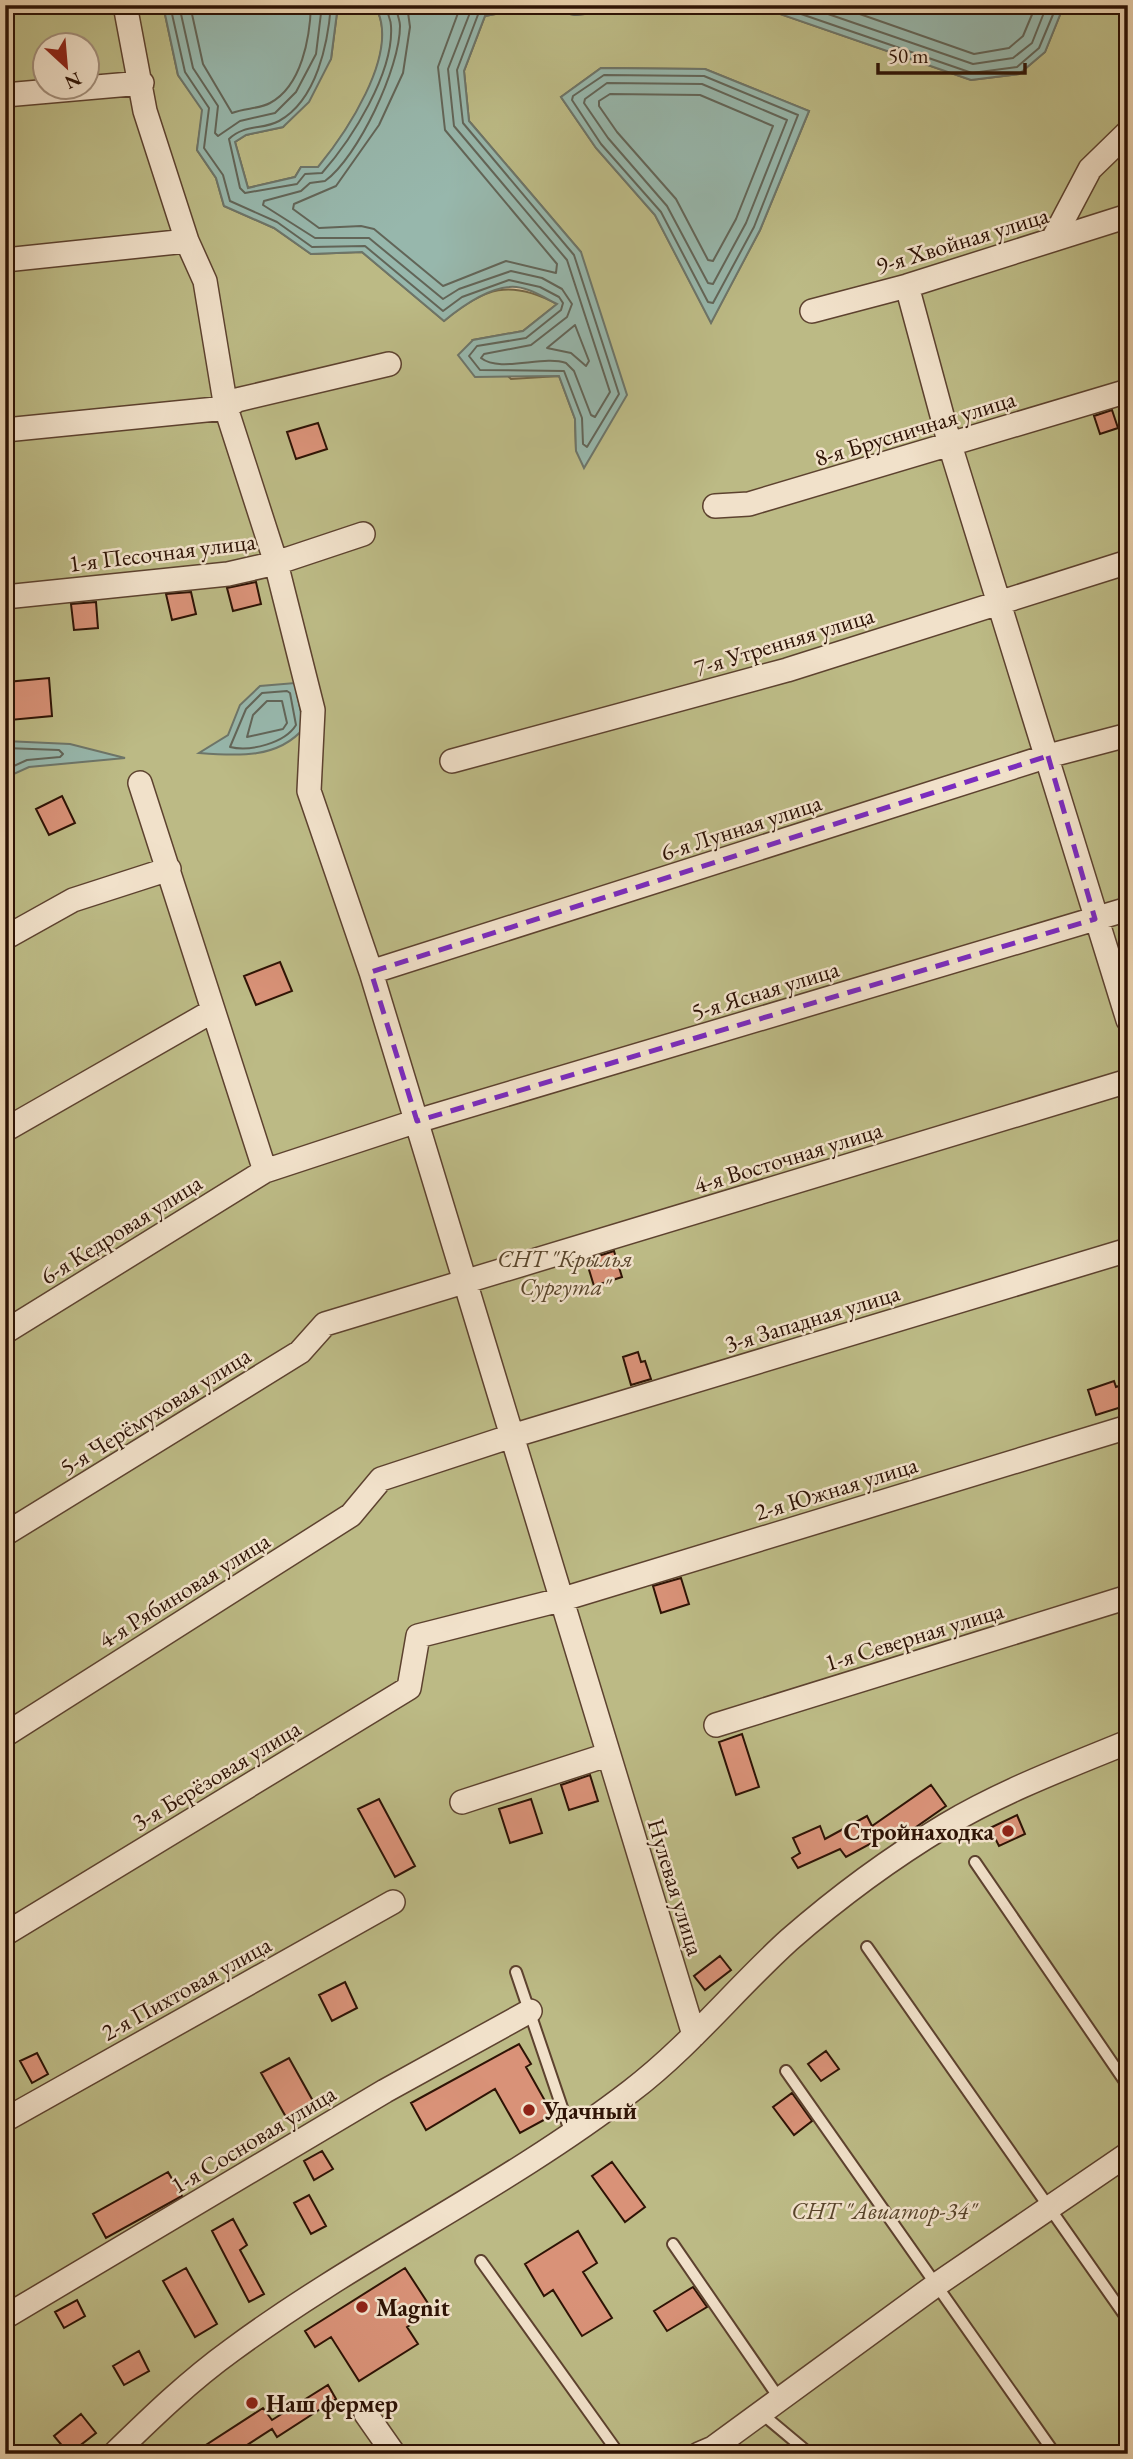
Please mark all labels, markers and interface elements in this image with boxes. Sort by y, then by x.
north arrow [32,32,102,102]
scale bar [878,32,1024,76]
text: 50 m [888,42,929,69]
text: N [60,66,86,96]
street label: 9-я Хвойная улица [872,199,1053,281]
street label: 8-я Брусничная улица [811,383,1020,473]
street label: 1-я Песочная улица [67,525,258,579]
street label: 7-я Утренняя улица [690,599,878,683]
street label: 6-я Лунная улица [657,786,826,868]
street label: 5-я Ясная улица [687,953,843,1027]
street label: 4-я Восточная улица [690,1113,886,1200]
street label: 6-я Кедровая улица [34,1167,208,1291]
park label: CНТ "Крылья Сургута" [497,1243,633,1302]
street label: 3-я Западная улица [721,1276,904,1359]
street label: 5-я Черёмуховая улица [54,1339,257,1482]
street label: 2-я Южная улица [751,1448,922,1527]
street label: 4-я Рябиновая улица [92,1525,276,1655]
street label: 1-я Северная улица [821,1594,1008,1678]
street label: 3-я Берёзовая улица [126,1712,306,1838]
street label: Нулевая улица [640,1815,712,1960]
place label: Стройнаходка [843,1816,994,1847]
marker: Стройнаходка [1000,1823,1016,1839]
street label: 2-я Пихтовая улица [96,1928,277,2047]
street label: 1-я Сосновая улица [165,2077,342,2201]
place label: Удачный [542,2095,637,2126]
marker: Удачный [521,2102,537,2118]
park label: СНТ "Авиатор-34" [791,2195,979,2226]
place label: Magnit [376,2292,450,2324]
marker: Magnit [354,2299,370,2315]
place label: Наш фермер [266,2388,398,2419]
marker: Наш фермер [244,2395,260,2411]

